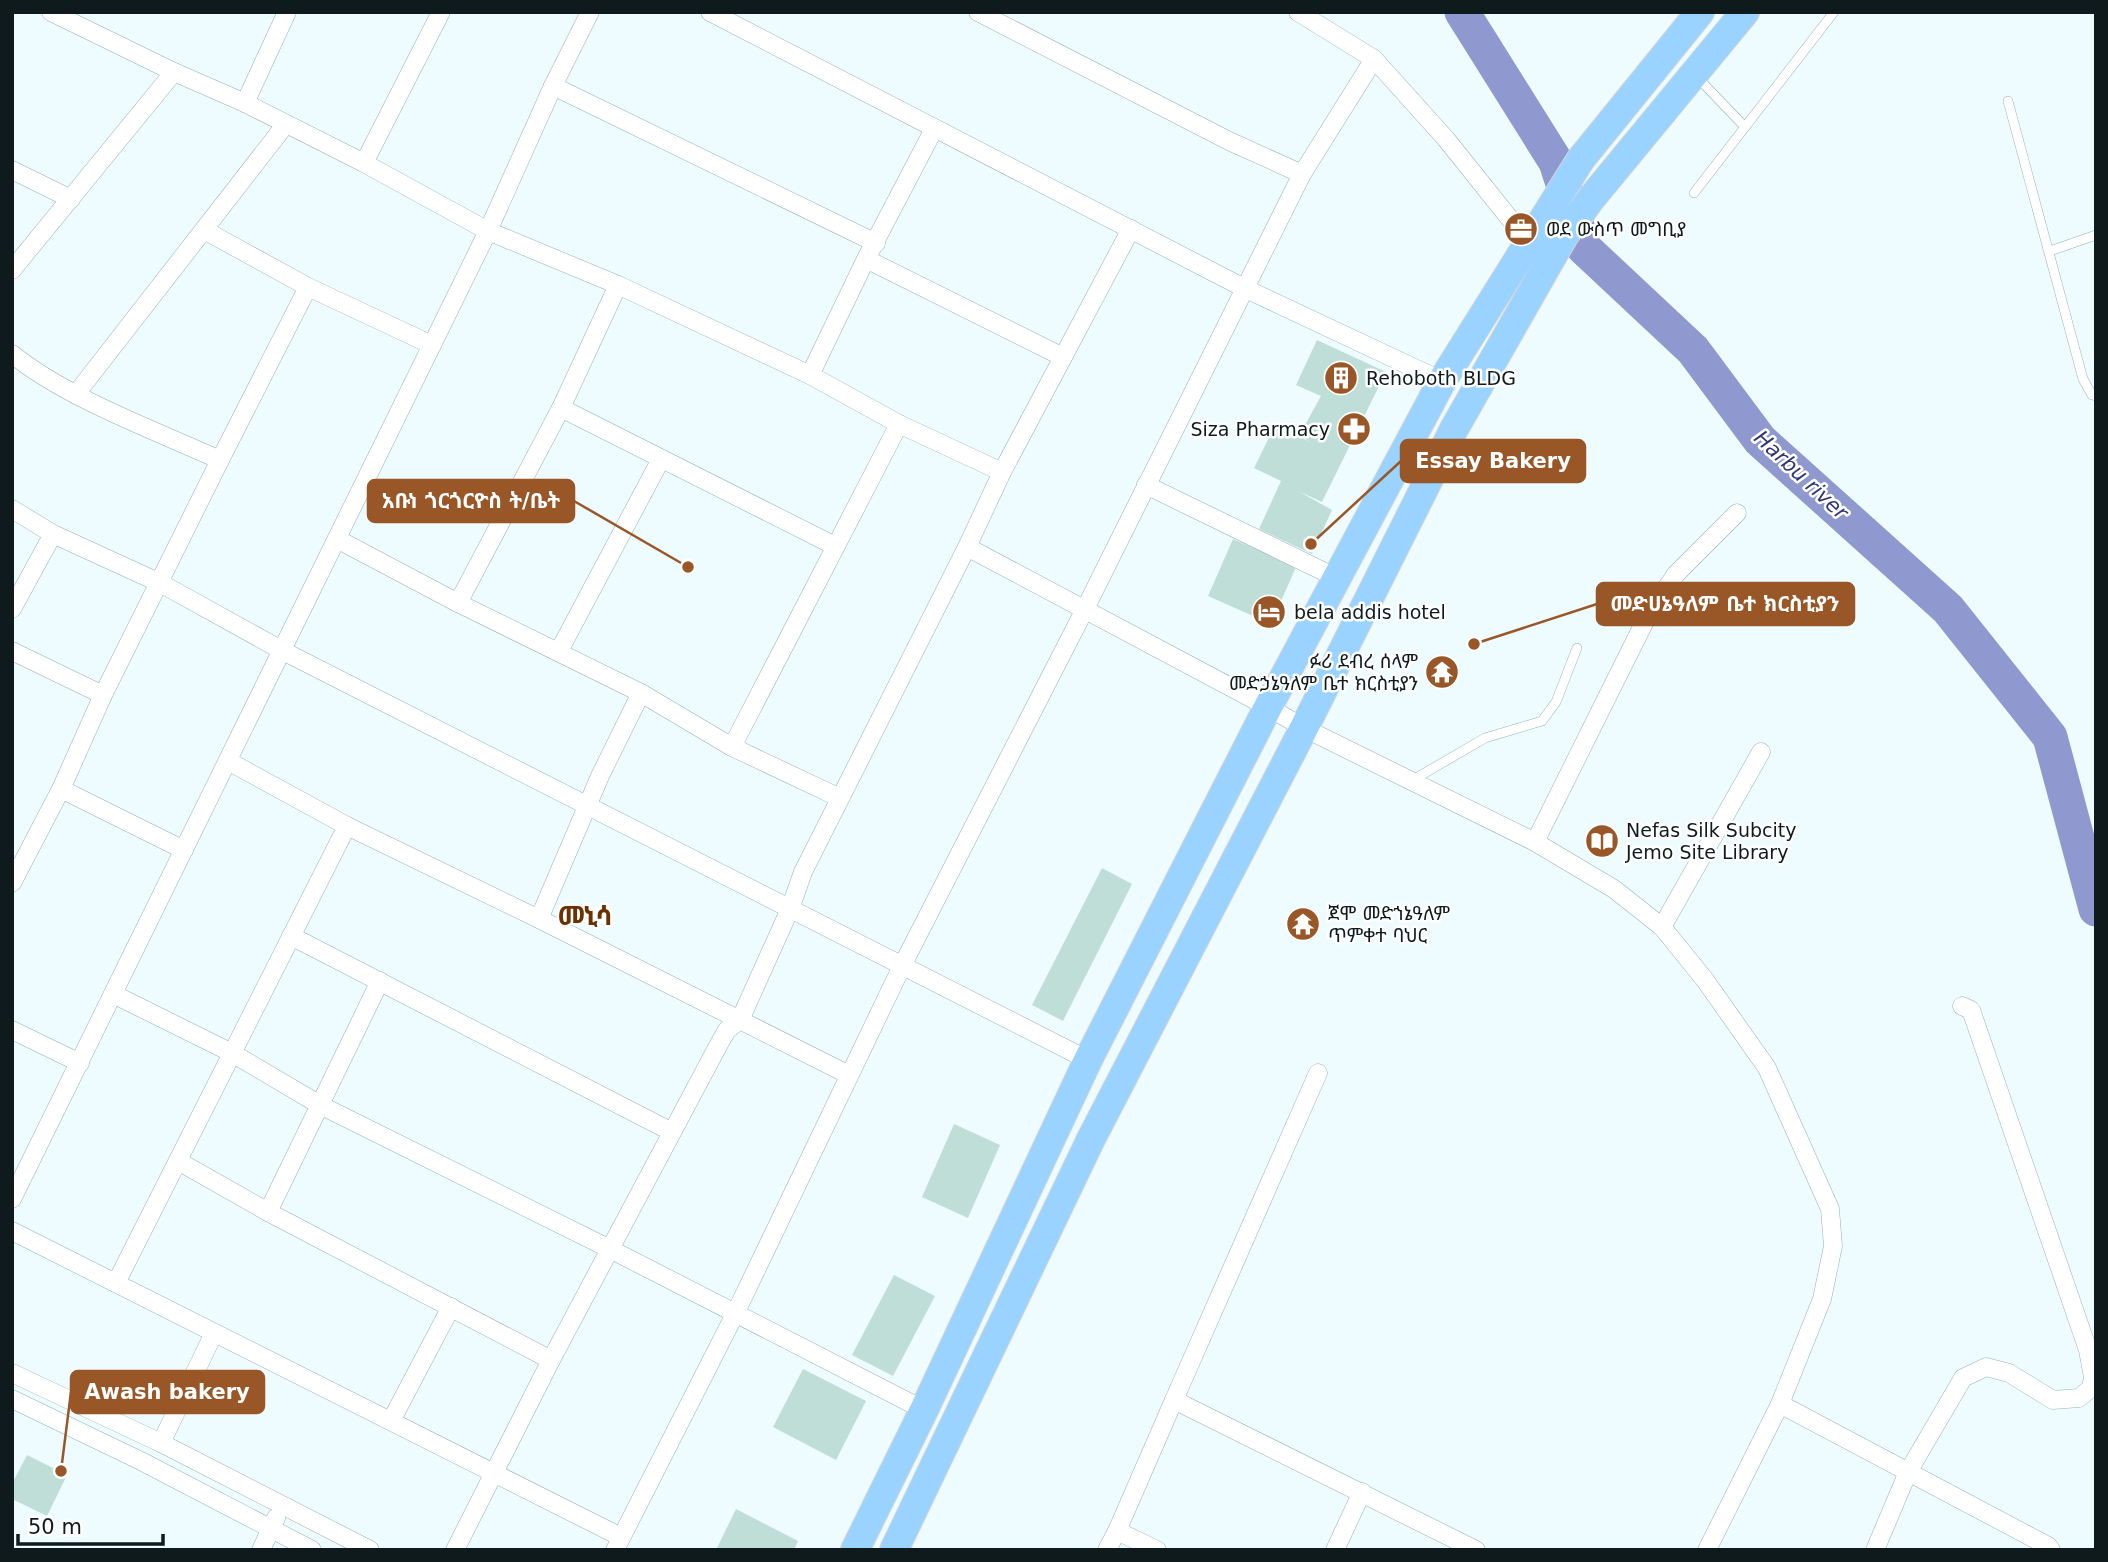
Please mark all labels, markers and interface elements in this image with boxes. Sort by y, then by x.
office icon: ወደ ውስጥ መግቢያ [1502,210,1540,248]
place label: ወደ ውስጥ መግቢያ [1546,218,1686,240]
building icon: Rehoboth BLDG [1322,359,1360,397]
place label: Rehoboth BLDG [1366,367,1516,389]
pharmacy icon: Siza Pharmacy [1335,410,1373,448]
place label: Siza Pharmacy [1191,418,1330,440]
water label: Harbu river [1749,426,1854,525]
callout: Essay Bakery [1401,440,1585,482]
text: Essay Bakery [1415,449,1571,473]
callout: አቡነ ጎርጎርዮስ ት/ቤት [368,480,574,522]
text: አቡነ ጎርጎርዮስ ት/ቤት [382,489,560,513]
callout: መድሀኔዓለም ቤተ ክርስቲያን [1597,583,1854,625]
text: መድሀኔዓለም ቤተ ክርስቲያን [1610,592,1840,616]
hotel icon: bela addis hotel [1250,593,1288,631]
place label: bela addis hotel [1294,601,1446,623]
place label: ፉሪ ደብረ ሰላም መድኃኔዓለም ቤተ ክርስቲያን [1229,650,1418,694]
temple icon: ፉሪ ደብረ ሰላም መድኃኔዓለም ቤተ ክርስቲያን [1423,653,1461,691]
place label: Nefas Silk Subcity Jemo Site Library [1625,819,1796,863]
library icon: Nefas Silk Subcity Jemo Site Library [1583,822,1621,860]
district label: መኒሳ [558,901,612,931]
place label: ጀሞ መድኀኔዓለም ጥምቀተ ባህር [1328,902,1450,946]
temple icon: ጀሞ መድኀኔዓለም ጥምቀተ ባህር [1284,905,1322,943]
callout: Awash bakery [71,1371,264,1413]
text: Awash bakery [84,1380,250,1404]
scale bar [18,1502,163,1546]
text: 50 m [28,1515,82,1539]

